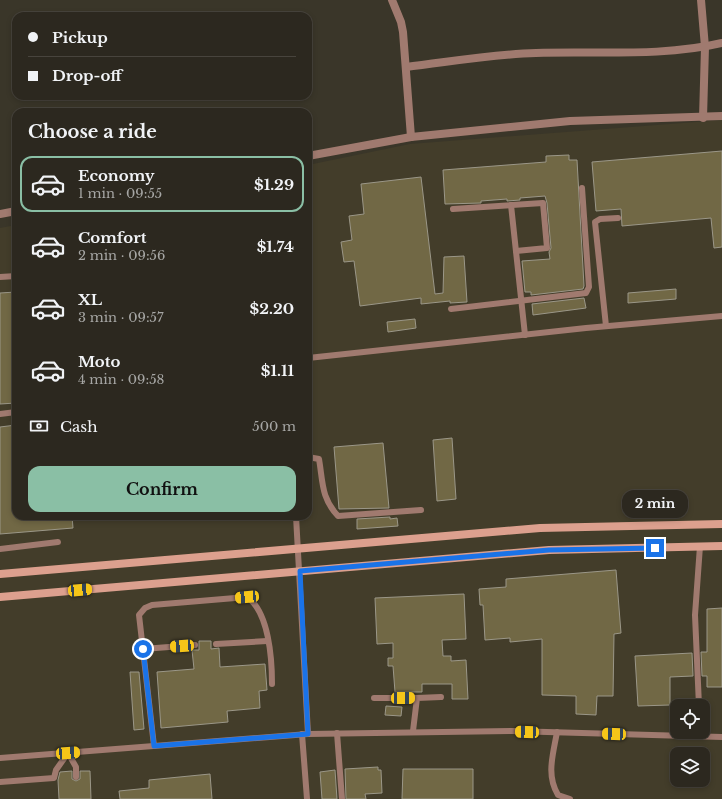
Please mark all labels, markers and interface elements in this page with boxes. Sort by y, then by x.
text: Pickup [52,28,108,47]
text: Drop-off [52,66,122,85]
text: Choose a ride [28,121,157,143]
icon: car [30,166,66,202]
text: Economy [78,166,155,185]
text: $1.29 [254,175,294,194]
text: 1 min · 09:55 [78,185,162,202]
icon: car [30,228,66,264]
text: Comfort [78,228,146,247]
text: $1.74 [257,237,294,256]
text: 2 min · 09:56 [78,247,165,264]
icon: car [30,290,66,326]
text: XL [78,290,102,309]
text: $2.20 [250,299,294,318]
text: 3 min · 09:57 [78,309,164,326]
icon: car [30,352,66,388]
text: Moto [78,352,120,371]
text: $1.11 [261,361,294,380]
text: 4 min · 09:58 [78,371,164,388]
icon: cash [28,415,50,437]
text: Cash [60,417,97,436]
text: 500 m [252,418,296,435]
button: Confirm [28,466,296,512]
callout: 2 min [622,490,688,518]
text: 2 min [635,495,675,512]
route end [646,539,664,557]
car [68,583,92,597]
car [235,590,259,604]
car [170,639,194,653]
route start [134,640,152,658]
car [391,692,415,704]
map controls [670,699,710,787]
button: locate [670,699,710,739]
car [515,726,539,738]
car [602,728,626,740]
car [56,746,80,760]
button: layers [670,747,710,787]

